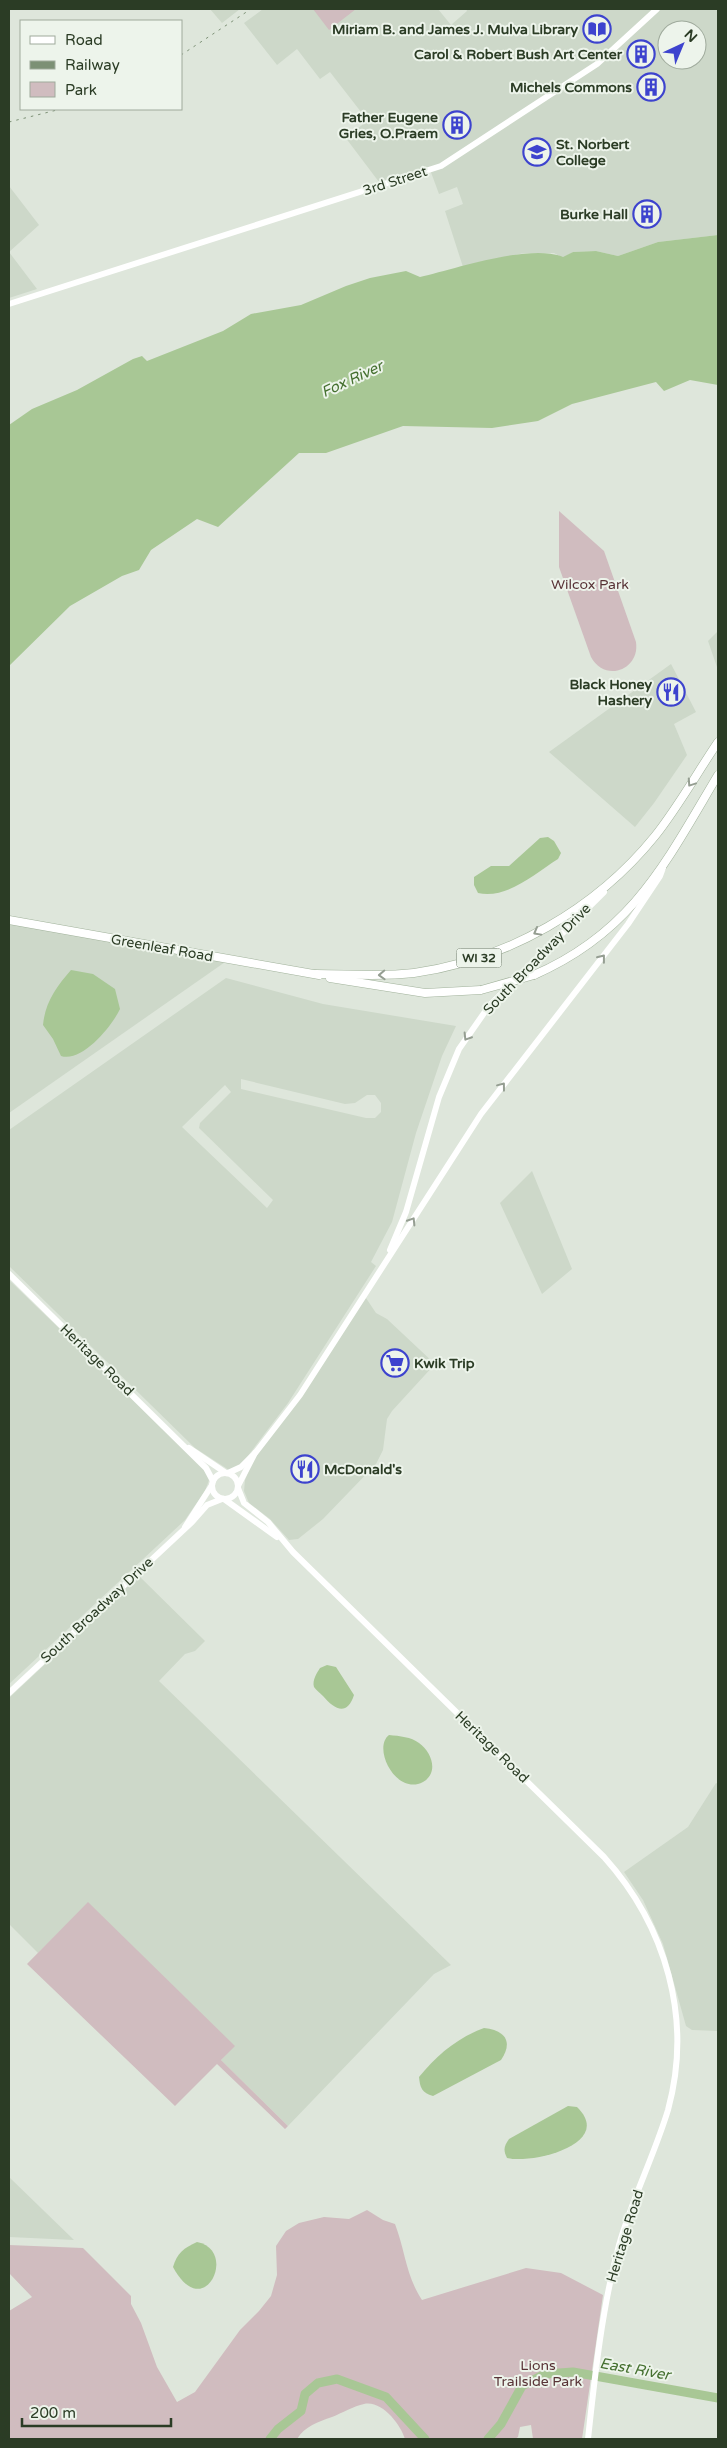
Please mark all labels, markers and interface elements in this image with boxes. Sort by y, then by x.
library icon: Miriam B. and James J. Mulva Library [582,14,612,44]
legend [20,20,182,110]
north arrow [657,20,707,70]
place label: Miriam B. and James J. Mulva Library [332,21,578,38]
text: N [681,26,701,46]
text: Road [65,31,103,49]
building icon: Carol & Robert Bush Art Center [626,39,656,69]
place label: Carol & Robert Bush Art Center [414,46,623,63]
text: Railway [65,56,120,74]
building icon: Michels Commons [636,72,666,102]
place label: Michels Commons [510,79,632,96]
text: Park [65,81,97,99]
place label: Father Eugene Gries, O.Praem [339,109,438,142]
building icon: Father Eugene Gries, O.Praem [442,110,472,140]
place label: St. Norbert College [556,136,630,169]
school or university icon: St. Norbert College [522,137,552,167]
street label: 3rd Street [361,162,430,199]
building icon: Burke Hall [632,199,662,229]
place label: Burke Hall [560,206,628,223]
water label: Fox River [318,356,388,401]
park label: Wilcox Park [551,576,629,593]
place label: Black Honey Hashery [570,676,652,709]
restaurant icon: Black Honey Hashery [656,677,686,707]
one-way arrow [688,777,697,786]
street label: South Broadway Drive [480,900,594,1018]
one-way arrow [534,926,543,936]
street label: Greenleaf Road [110,931,214,965]
road number: WI 32 [456,948,502,968]
one-way arrow [596,954,605,964]
one-way arrow [378,970,386,980]
one-way arrow [464,1031,474,1040]
one-way arrow [496,1082,505,1092]
one-way arrow [406,1217,416,1226]
street label: Heritage Road [57,1321,137,1399]
supermarket icon: Kwik Trip [380,1348,410,1378]
place label: Kwik Trip [414,1355,475,1372]
restaurant icon: McDonald's [290,1454,320,1484]
place label: McDonald's [324,1461,402,1478]
street label: South Broadway Drive [37,1553,157,1667]
street label: Heritage Road [452,1708,532,1786]
street label: Heritage Road [603,2188,647,2284]
water label: East River [598,2354,674,2384]
park label: Lions Trailside Park [494,2357,583,2390]
scale bar [22,2396,171,2428]
text: 200 m [30,2404,76,2422]

